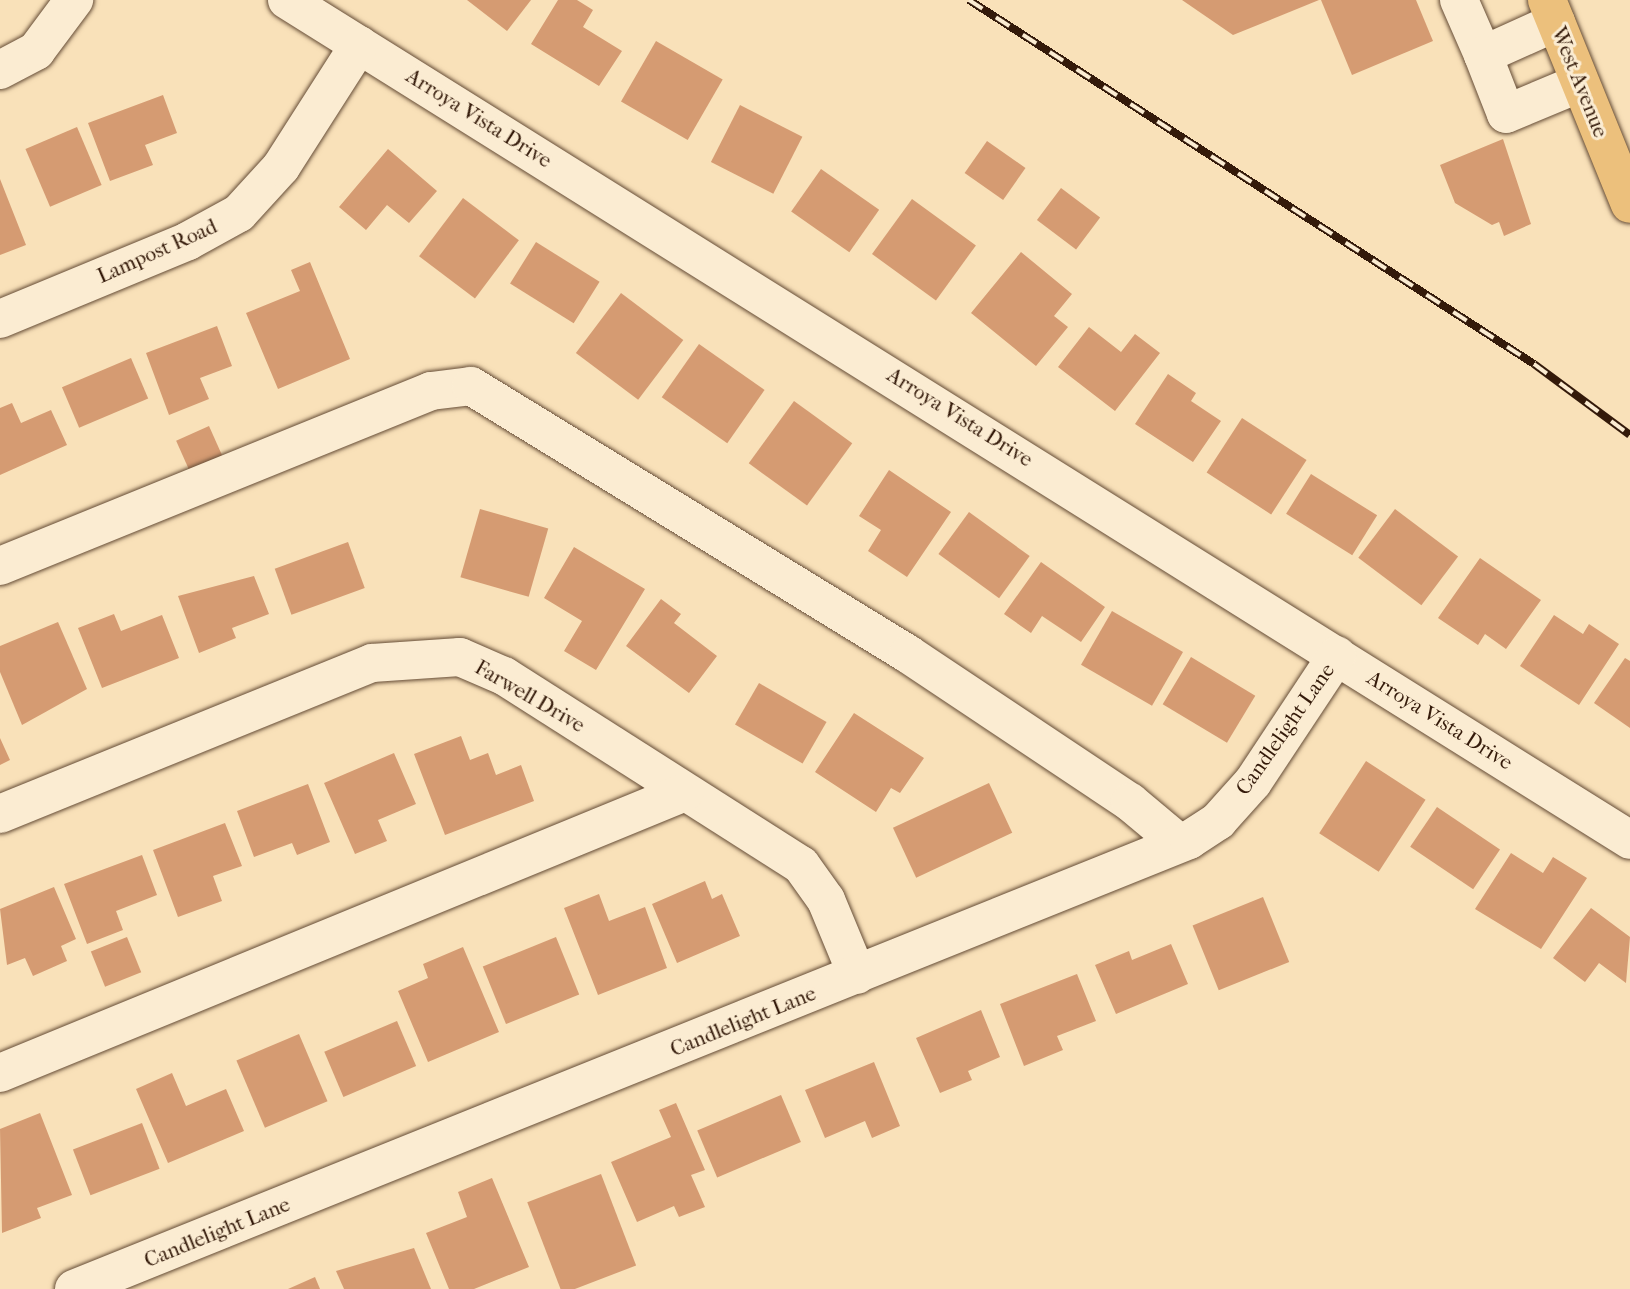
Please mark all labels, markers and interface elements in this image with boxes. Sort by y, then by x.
street label: West Avenue [1546,23,1614,141]
street label: Arroya Vista Drive [401,63,557,173]
street label: Lampost Road [93,213,221,289]
street label: Arroya Vista Drive [882,362,1038,472]
street label: Farwell Drive [470,654,590,738]
street label: Candlelight Lane [1230,658,1340,800]
street label: Arroya Vista Drive [1362,665,1518,775]
street label: Candlelight Lane [666,980,820,1062]
street label: Candlelight Lane [140,1191,294,1273]

